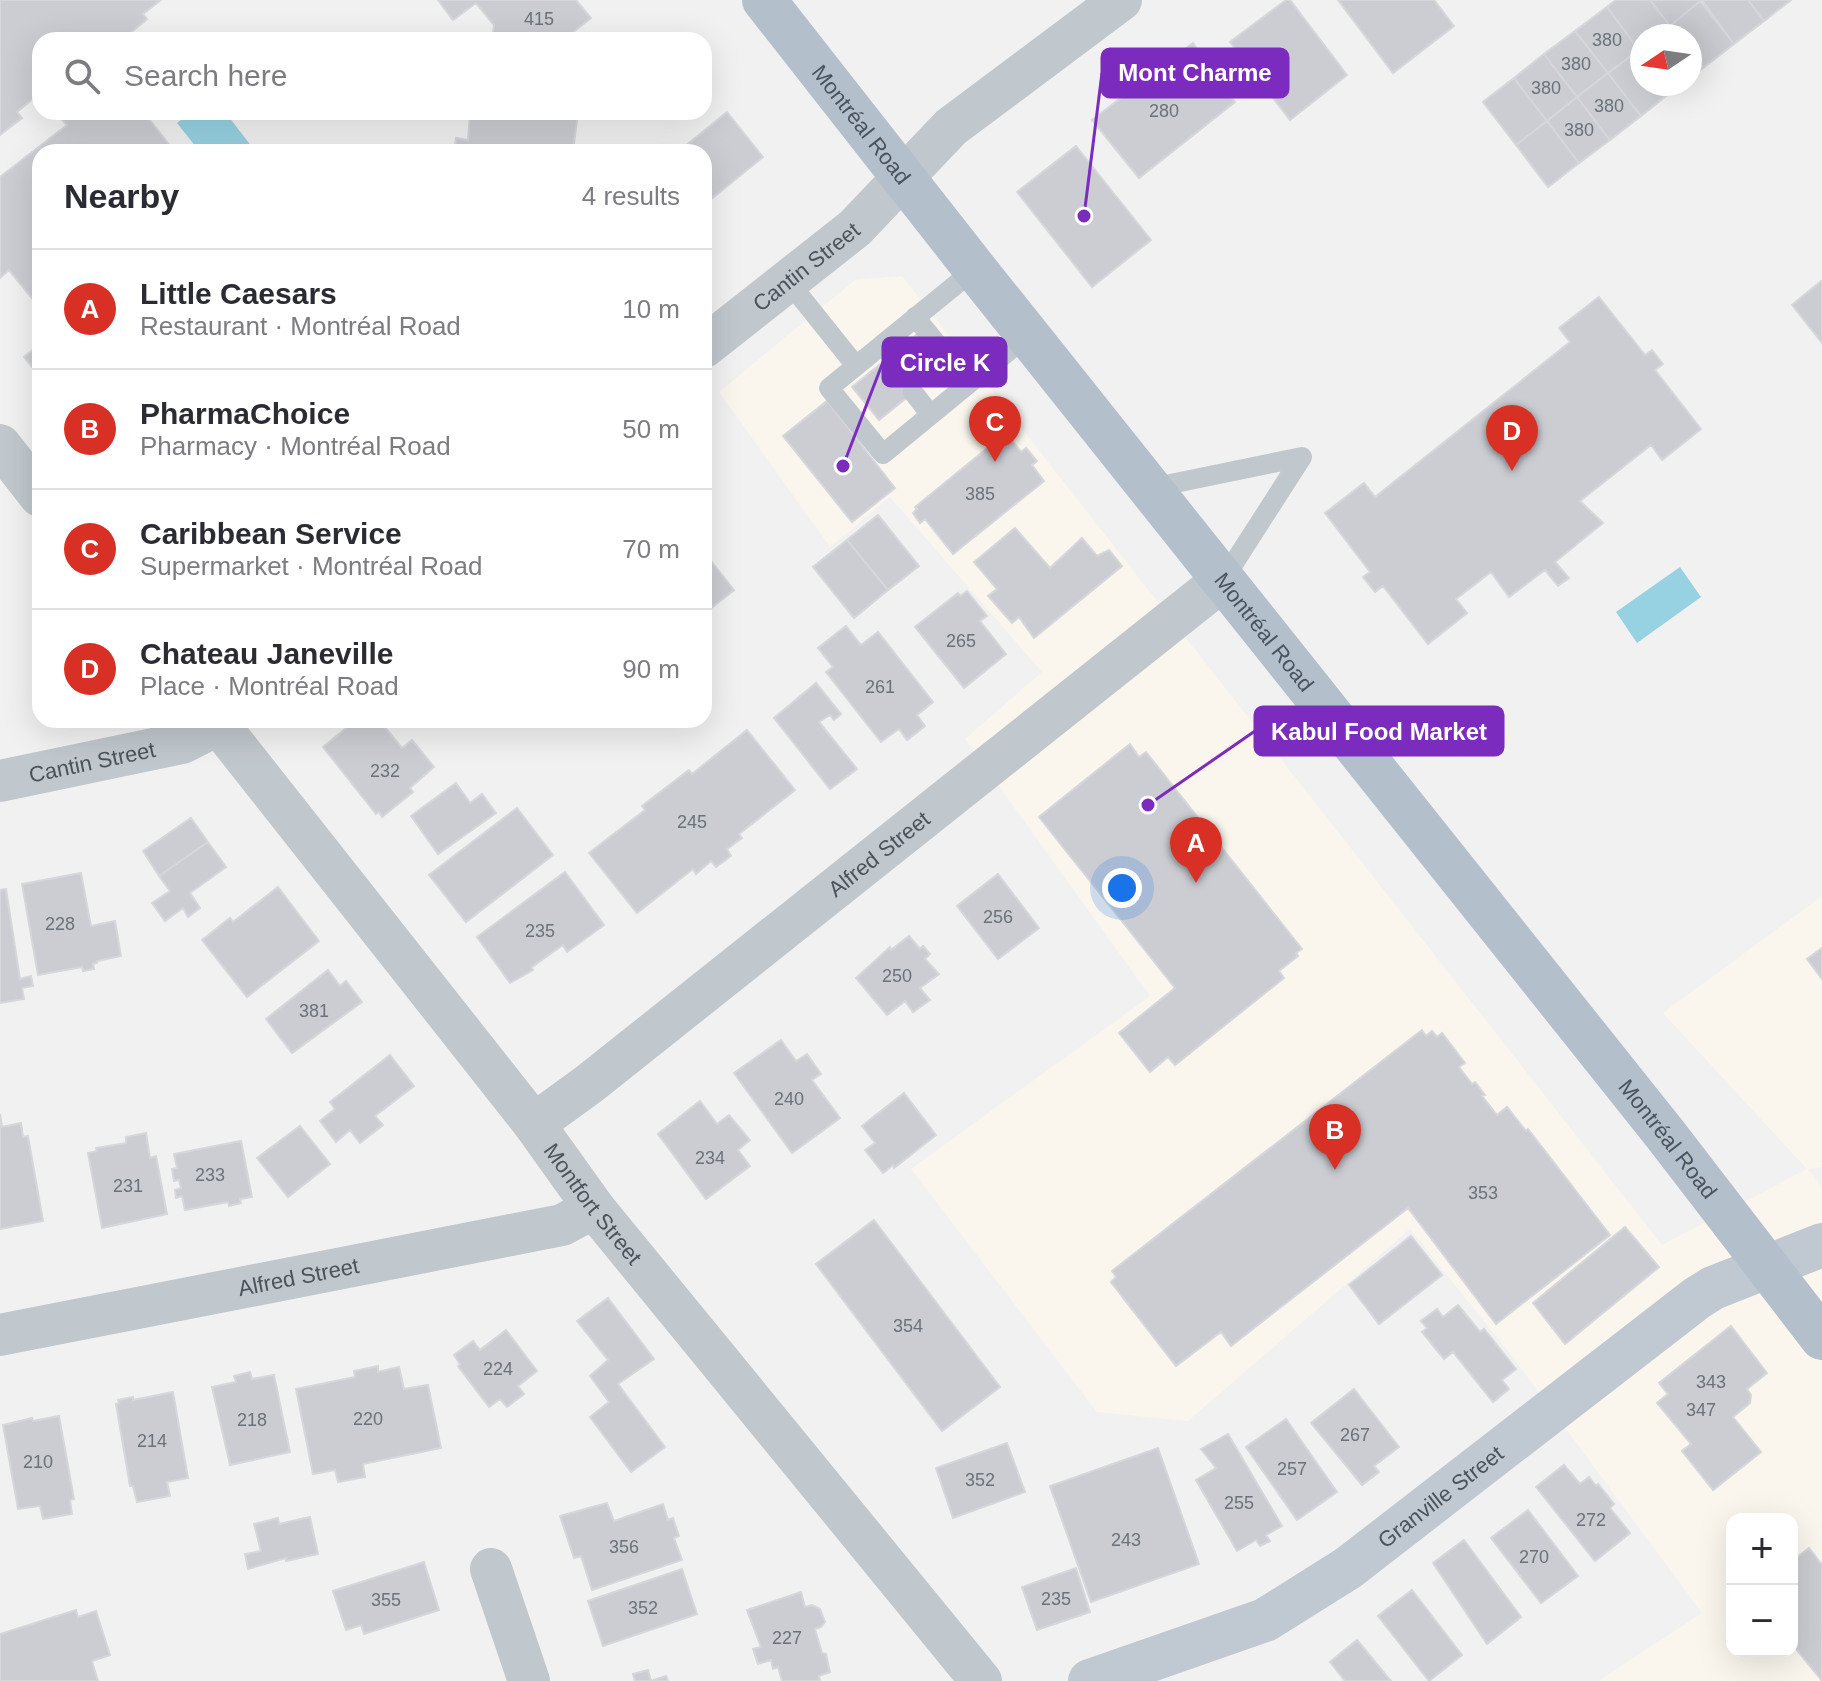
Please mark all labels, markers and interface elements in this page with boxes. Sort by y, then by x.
house number: 415 [524,9,554,29]
north arrow [1630,24,1702,96]
house number: 380 [1592,30,1622,50]
search box [32,32,712,120]
callout: Mont Charme [1102,49,1288,97]
icon: search [60,54,104,98]
house number: 380 [1561,54,1591,74]
text: Search here [124,59,287,92]
text: Mont Charme [1118,59,1272,86]
street label: Montréal Road [807,60,916,189]
house number: 380 [1531,78,1561,98]
house number: 380 [1594,96,1624,116]
house number: 280 [1149,101,1179,121]
house number: 380 [1564,120,1594,140]
text: Nearby [64,177,179,215]
text: 4 results [582,181,680,211]
street label: Cantin Street [748,217,865,317]
text: Little Caesars [140,277,337,310]
text: A [81,294,99,324]
text: 10 m [622,294,680,324]
text: Restaurant · Montréal Road [140,311,461,341]
callout: Circle K [883,338,1006,386]
text: Circle K [900,349,991,376]
pin: C [969,396,1021,462]
text: PharmaChoice [140,397,350,430]
pin: D [1486,405,1538,471]
text: B [81,414,99,444]
text: 50 m [622,414,680,444]
text: Pharmacy · Montréal Road [140,431,451,461]
house number: 385 [965,484,995,504]
text: Caribbean Service [140,517,402,550]
text: C [81,534,99,564]
text: 70 m [622,534,680,564]
text: Supermarket · Montréal Road [140,551,482,581]
street label: Montréal Road [1209,568,1319,696]
house number: 265 [946,631,976,651]
text: Chateau Janeville [140,637,393,670]
text: D [81,654,99,684]
text: 90 m [622,654,680,684]
text: Place · Montréal Road [140,671,399,701]
house number: 261 [865,677,895,697]
callout: Kabul Food Market [1255,707,1503,755]
text: Kabul Food Market [1271,718,1487,745]
street label: Cantin Street [27,737,158,788]
house number: 232 [370,761,400,781]
street label: Alfred Street [823,806,935,902]
house number: 245 [677,812,707,832]
pin: A [1170,817,1222,883]
your location [1102,868,1142,908]
house number: 256 [983,907,1013,927]
house number: 228 [45,914,75,934]
house number: 235 [525,921,555,941]
house number: 250 [882,966,912,986]
house number: 381 [299,1001,329,1021]
street label: Montréal Road [1613,1074,1722,1204]
house number: 240 [774,1089,804,1109]
pin: B [1309,1104,1361,1170]
street label: Montfort Street [539,1139,647,1270]
house number: 234 [695,1148,725,1168]
house number: 233 [195,1165,225,1185]
house number: 231 [113,1176,143,1196]
house number: 353 [1468,1183,1498,1203]
street label: Alfred Street [236,1253,361,1301]
house number: 354 [893,1316,923,1336]
house number: 224 [483,1359,513,1379]
house number: 343 [1696,1372,1726,1392]
house number: 347 [1686,1400,1716,1420]
house number: 220 [353,1409,383,1429]
house number: 218 [237,1410,267,1430]
house number: 267 [1340,1425,1370,1445]
house number: 214 [137,1431,167,1451]
street label: Granville Street [1373,1441,1508,1553]
house number: 210 [23,1452,53,1472]
house number: 257 [1277,1459,1307,1479]
house number: 352 [965,1470,995,1490]
house number: 255 [1224,1493,1254,1513]
house number: 272 [1576,1510,1606,1530]
map controls [1726,1513,1798,1657]
button: + [1726,1513,1798,1585]
house number: 243 [1111,1530,1141,1550]
house number: 356 [609,1537,639,1557]
house number: 270 [1519,1547,1549,1567]
button: − [1726,1585,1798,1657]
house number: 235 [1041,1589,1071,1609]
house number: 355 [371,1590,401,1610]
house number: 352 [628,1598,658,1618]
house number: 227 [772,1628,802,1648]

